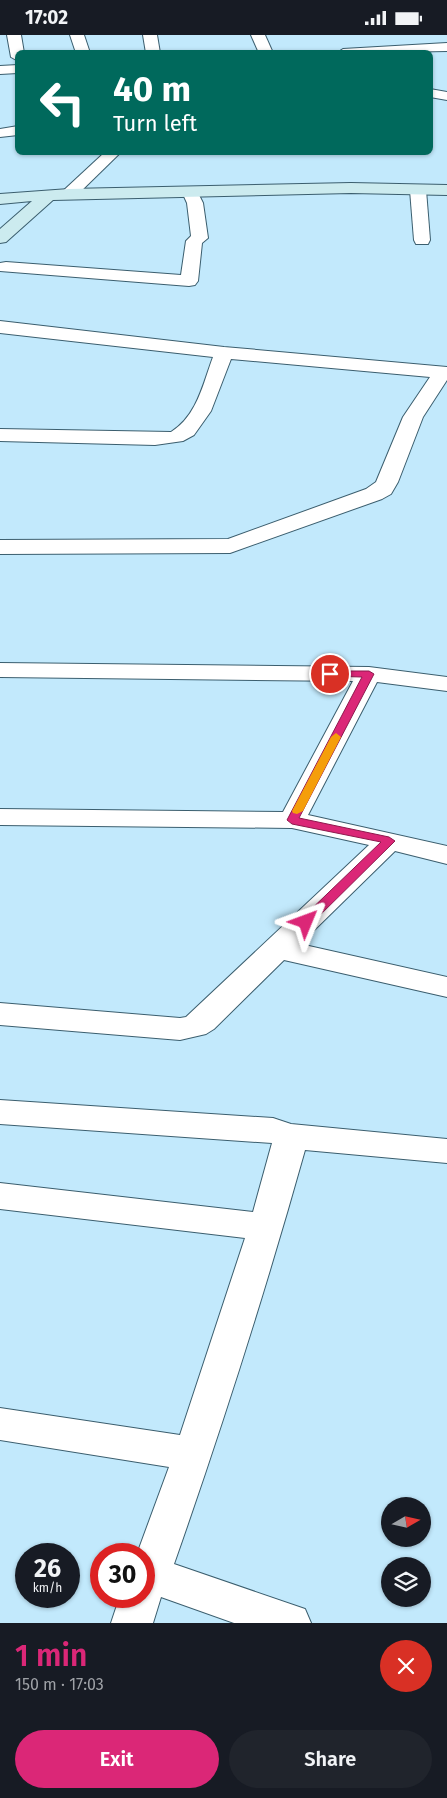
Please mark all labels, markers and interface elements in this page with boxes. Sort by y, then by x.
text: 17:02 [25,6,68,29]
text: 40 m [113,68,191,110]
icon: left [30,70,95,135]
text: Turn left [113,110,197,137]
pin [309,653,351,695]
icon: arrive [316,660,344,688]
position arrow [279,895,331,947]
north arrow [381,1497,431,1547]
map controls [381,1497,431,1607]
speed limit sign: 30 [90,1543,155,1608]
text: 26 [34,1554,61,1584]
button: layers [381,1557,431,1607]
text: km/h [33,1581,62,1595]
text: 1 min [15,1638,87,1674]
button: close [380,1640,432,1692]
text: 150 m · 17:03 [15,1675,104,1694]
button: Exit [15,1730,219,1788]
button: Share [229,1730,432,1788]

